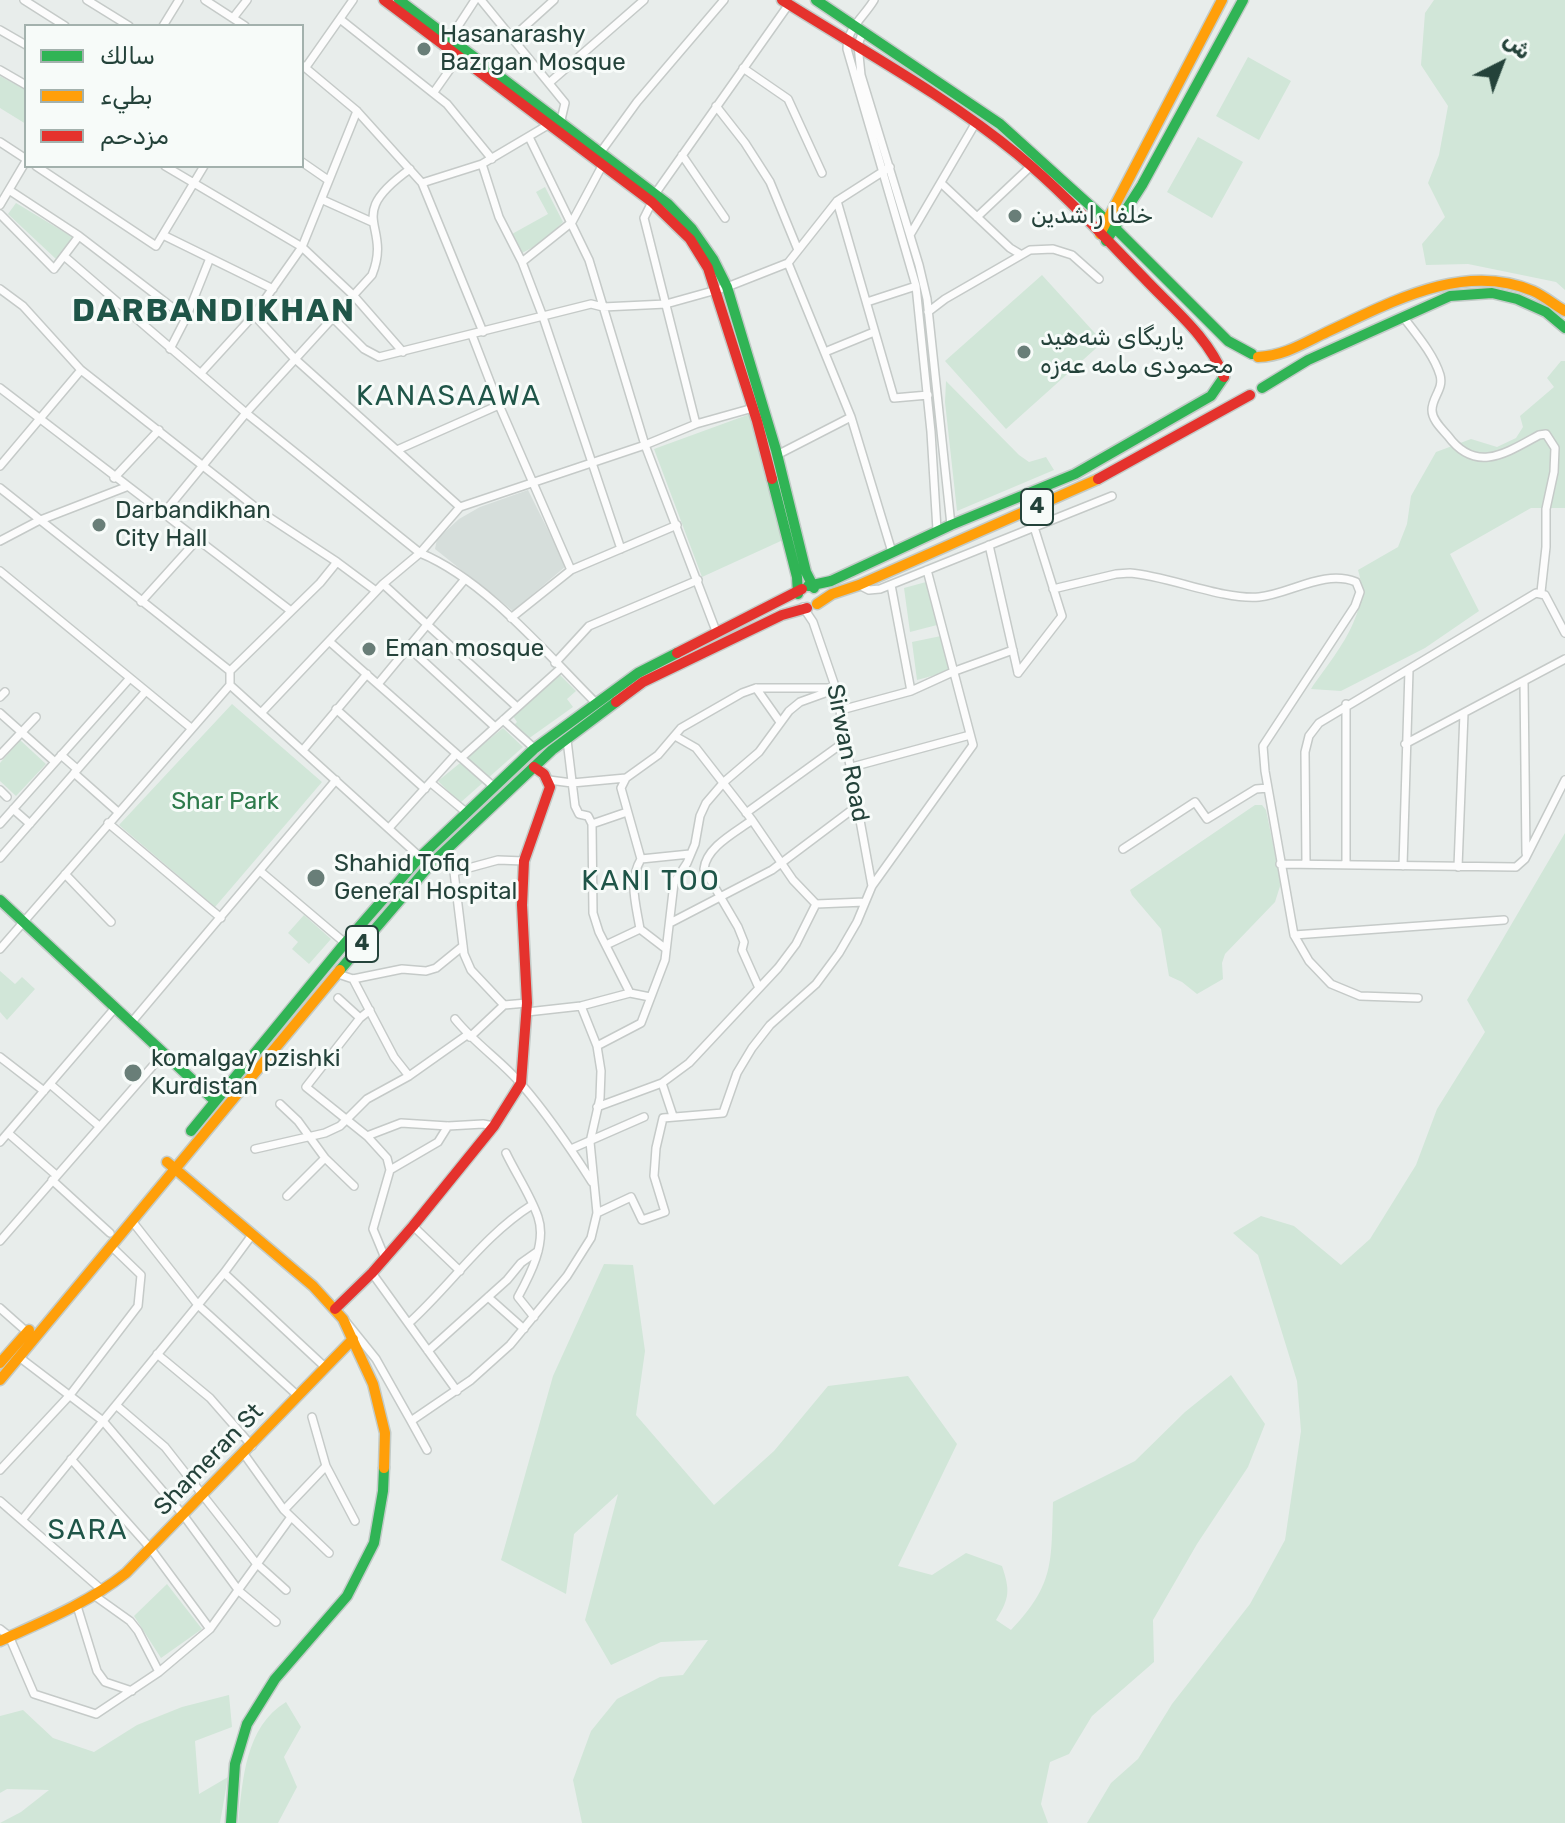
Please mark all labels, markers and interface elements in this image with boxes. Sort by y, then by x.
place label: Hasanarashy Bazrgan Mosque [440,21,626,77]
legend [24,24,304,168]
north arrow [1461,24,1541,104]
text: ش [1498,26,1537,65]
marker: Hasanarashy Bazrgan Mosque [415,40,433,58]
text: سالك [100,42,155,70]
text: بطيء [100,82,153,110]
text: مزدحم [100,122,169,150]
place label: خلفا راشدين [1031,202,1153,230]
marker: خلفا راشدين [1006,207,1024,225]
district label: DARBANDIKHAN [72,293,356,331]
place label: یاریگاى شه‌هید محمودى مامه‌ عه‌زه [1040,324,1233,380]
marker: یاریگاى شه‌هید محمودى مامه‌ عه‌زه [1015,343,1033,361]
district label: KANASAAWA [356,380,542,414]
road number: 4 [1021,489,1053,525]
place label: Darbandikhan City Hall [115,497,271,553]
marker: Darbandikhan City Hall [90,516,108,534]
place label: Eman mosque [385,635,544,663]
marker: Eman mosque [360,640,378,658]
street label: Sirwan Road [820,682,874,824]
park label: Shar Park [171,788,279,816]
place label: Shahid Tofiq General Hospital [334,850,517,906]
district label: KANI TOO [581,865,721,899]
marker: Shahid Tofiq General Hospital [305,867,327,889]
road number: 4 [346,926,378,962]
place label: komalgay pzishki Kurdistan [151,1045,341,1101]
marker: komalgay pzishki Kurdistan [122,1062,144,1084]
street label: Shameran St [148,1398,270,1522]
district label: SARA [48,1514,128,1548]

